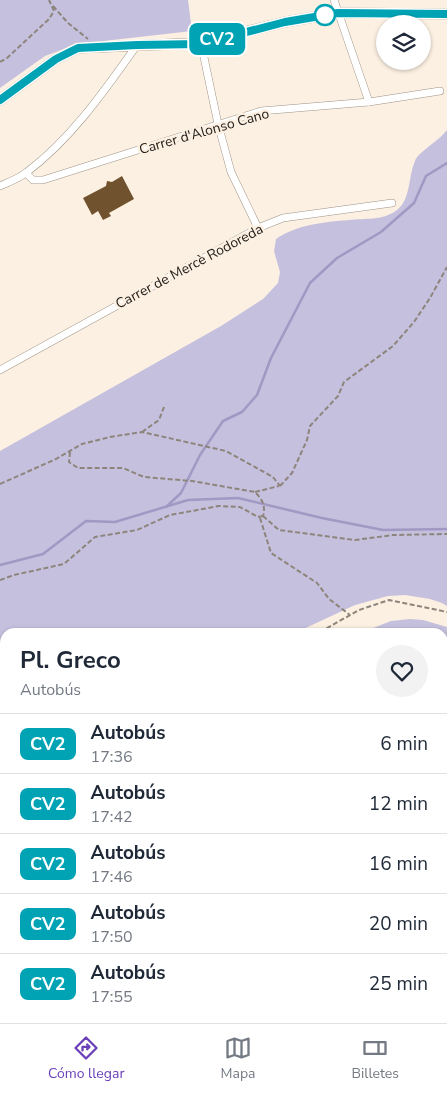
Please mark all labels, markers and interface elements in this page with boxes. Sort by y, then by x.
unlabelled marker [314,4,336,26]
map controls [376,15,431,70]
button: layers [376,15,431,70]
line badge: CV2 [188,23,246,55]
text: CV2 [199,27,235,51]
street label: Carrer d'Alonso Cano [137,104,272,159]
street label: Carrer de Mercè Rodoreda [112,219,266,313]
text: Pl. Greco [20,644,121,676]
button: heart [376,645,428,697]
text: Autobús [20,679,81,701]
text: Autobús [91,720,166,746]
text: 6 min [380,731,428,757]
text: CV2 [30,732,66,756]
text: 17:36 [91,746,133,768]
text: Autobús [91,780,166,806]
text: 12 min [369,791,428,817]
text: CV2 [30,792,66,816]
text: 17:42 [91,806,133,828]
text: Autobús [91,840,166,866]
text: 16 min [369,851,428,877]
text: CV2 [30,852,66,876]
text: 17:46 [91,866,133,888]
text: Autobús [91,900,166,926]
text: 20 min [369,911,428,937]
text: CV2 [30,912,66,936]
text: 17:50 [91,926,133,948]
text: Autobús [91,960,166,986]
text: 25 min [369,971,428,997]
text: CV2 [30,972,66,996]
text: 17:55 [91,986,133,1008]
tab: Cómo llegar [48,1034,124,1083]
tab: Mapa [221,1034,255,1083]
tab: Billetes [352,1034,399,1083]

